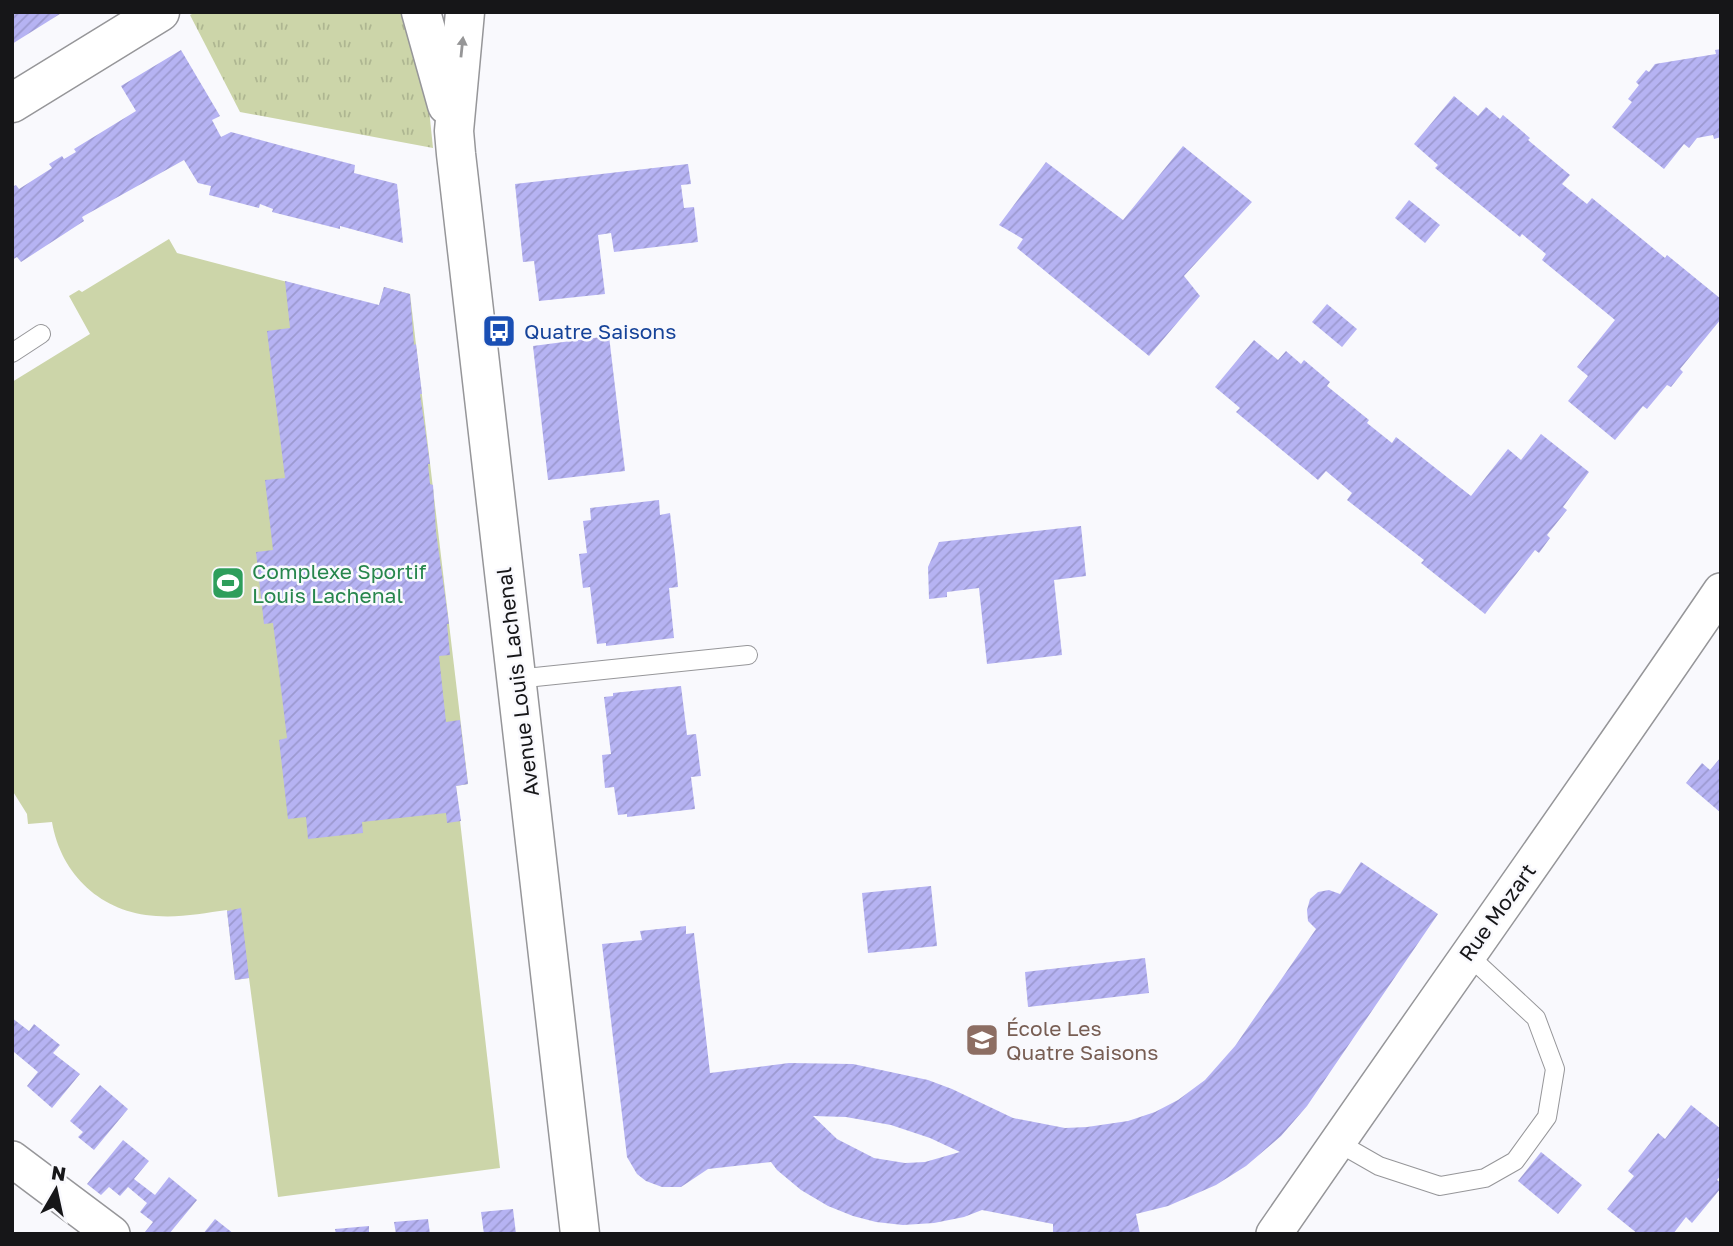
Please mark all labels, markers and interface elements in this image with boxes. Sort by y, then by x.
one-way arrow [457,36,468,58]
bus stop icon: Quatre Saisons [480,312,518,350]
place label: Quatre Saisons [524,318,676,344]
place label: Complexe Sportif Louis Lachenal [252,558,427,608]
sports icon: Complexe Sportif Louis Lachenal [209,564,247,602]
street label: Avenue Louis Lachenal [490,566,544,798]
street label: Rue Mozart [1453,858,1541,966]
place label: École Les Quatre Saisons [1006,1015,1158,1065]
school or university icon: École Les Quatre Saisons [963,1021,1001,1059]
north arrow [21,1155,91,1225]
text: N [50,1160,68,1185]

